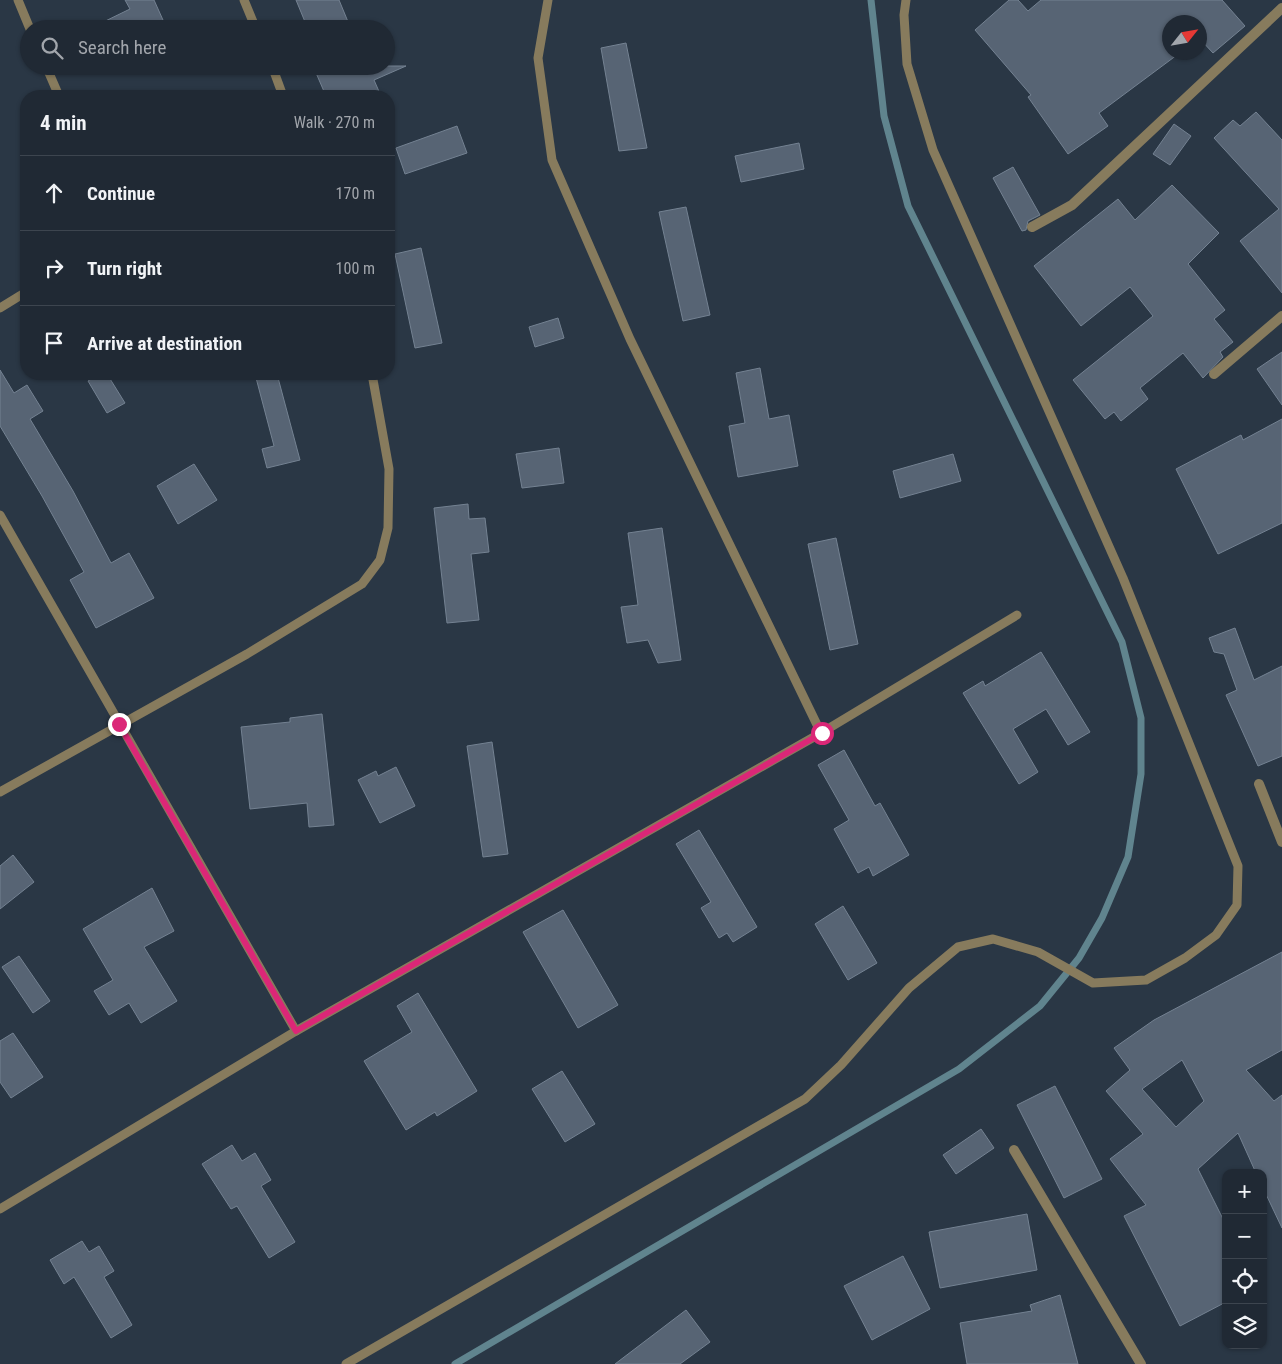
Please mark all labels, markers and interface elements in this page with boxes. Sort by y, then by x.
north arrow [1162,15,1207,60]
search box [20,20,395,75]
icon: search [38,34,66,62]
text: Search here [78,36,166,59]
text: 4 min [40,111,87,135]
text: Walk · 270 m [294,113,375,132]
icon: ahead [40,179,68,207]
text: Continue [87,182,155,205]
text: 170 m [336,184,375,203]
icon: right [40,254,68,282]
text: Turn right [87,257,162,280]
text: 100 m [336,259,375,278]
icon: arrive [40,329,68,357]
text: Arrive at destination [87,332,242,355]
route end [108,713,131,736]
route start [811,722,834,745]
map controls [1222,1169,1267,1349]
button: + [1222,1169,1267,1214]
button: − [1222,1214,1267,1259]
button: locate [1222,1259,1267,1304]
button: layers [1222,1304,1267,1349]

